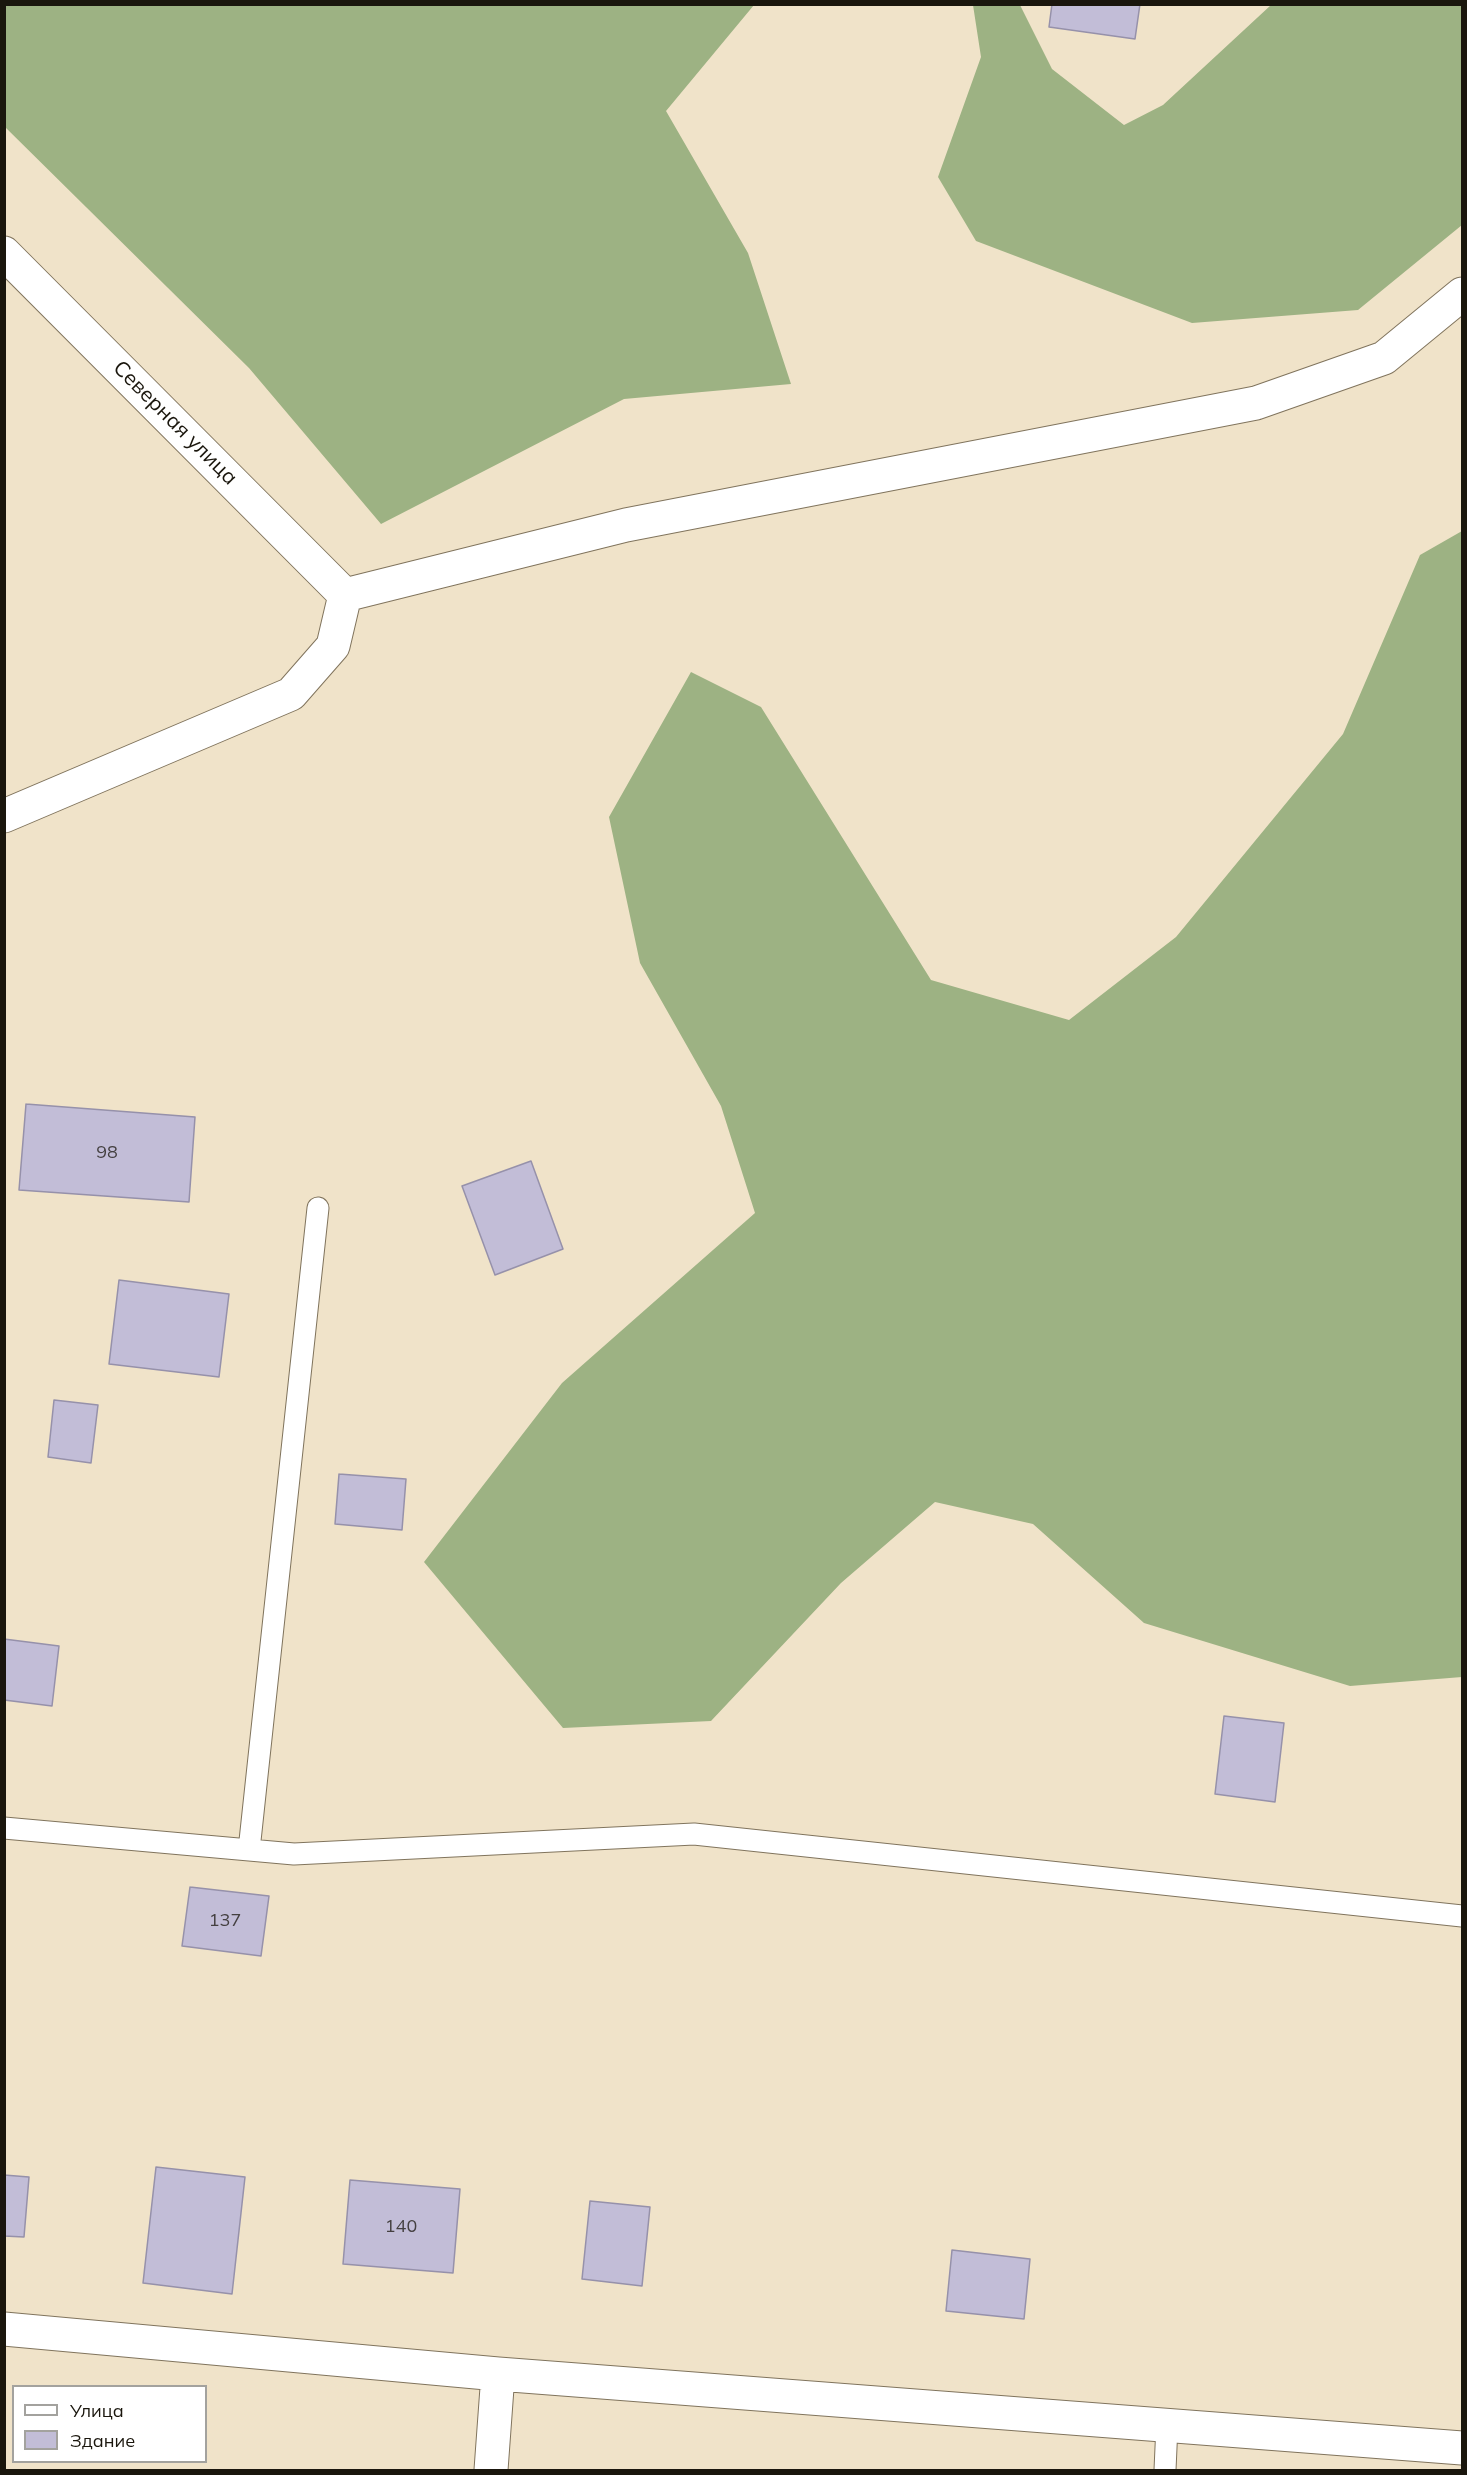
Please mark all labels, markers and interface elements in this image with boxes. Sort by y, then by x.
street label: Северная улица [108,356,242,490]
house number: 98 [96,1142,118,1164]
house number: 137 [209,1910,241,1932]
house number: 140 [385,2216,417,2238]
legend [12,2385,207,2463]
text: Улица [70,2399,124,2422]
text: Здание [70,2429,135,2452]

